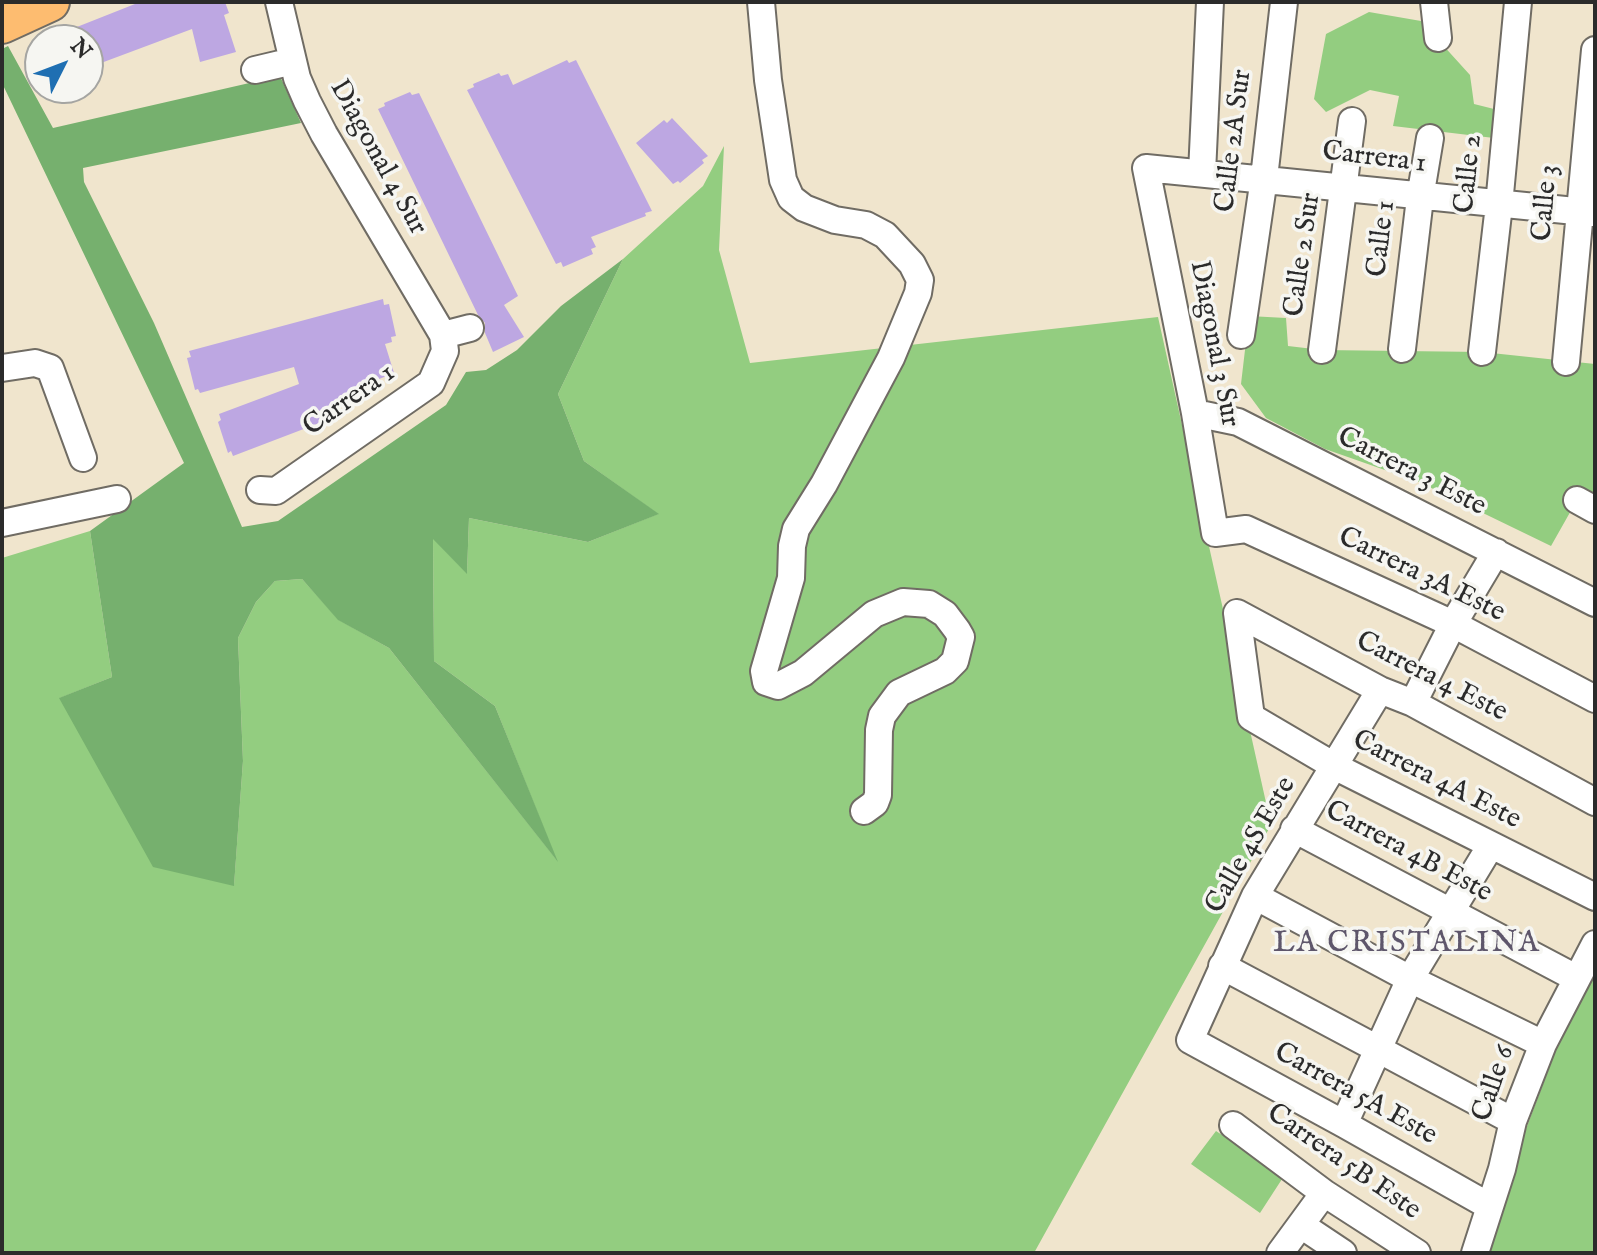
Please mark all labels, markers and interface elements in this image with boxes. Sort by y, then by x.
north arrow [24,24,104,104]
text: N [64,33,97,66]
street label: Calle 2A Sur [1210,68,1260,214]
street label: Diagonal 4 Sur [321,75,433,241]
street label: Calle 2 [1449,133,1491,215]
street label: Carrera 1 [1320,136,1428,182]
street label: Calle 3 [1527,163,1567,243]
street label: Calle 2 Sur [1279,191,1329,319]
street label: Calle 1 [1362,199,1404,279]
street label: Diagonal 3 Sur [1180,258,1246,430]
street label: Carrera 1 [298,357,402,445]
street label: Carrera 3 Este [1331,421,1491,525]
street label: Carrera 3A Este [1332,521,1510,631]
street label: Carrera 4 Este [1350,625,1512,731]
street label: Carrera 4A Este [1346,724,1526,838]
street label: Calle 4S Este [1199,772,1305,920]
street label: Carrera 4B Este [1319,795,1497,911]
district label: LA CRISTALINA [1273,927,1541,963]
street label: Carrera 5A Este [1268,1036,1442,1154]
street label: Calle 6 [1466,1042,1524,1126]
street label: Carrera 5B Este [1259,1097,1427,1229]

